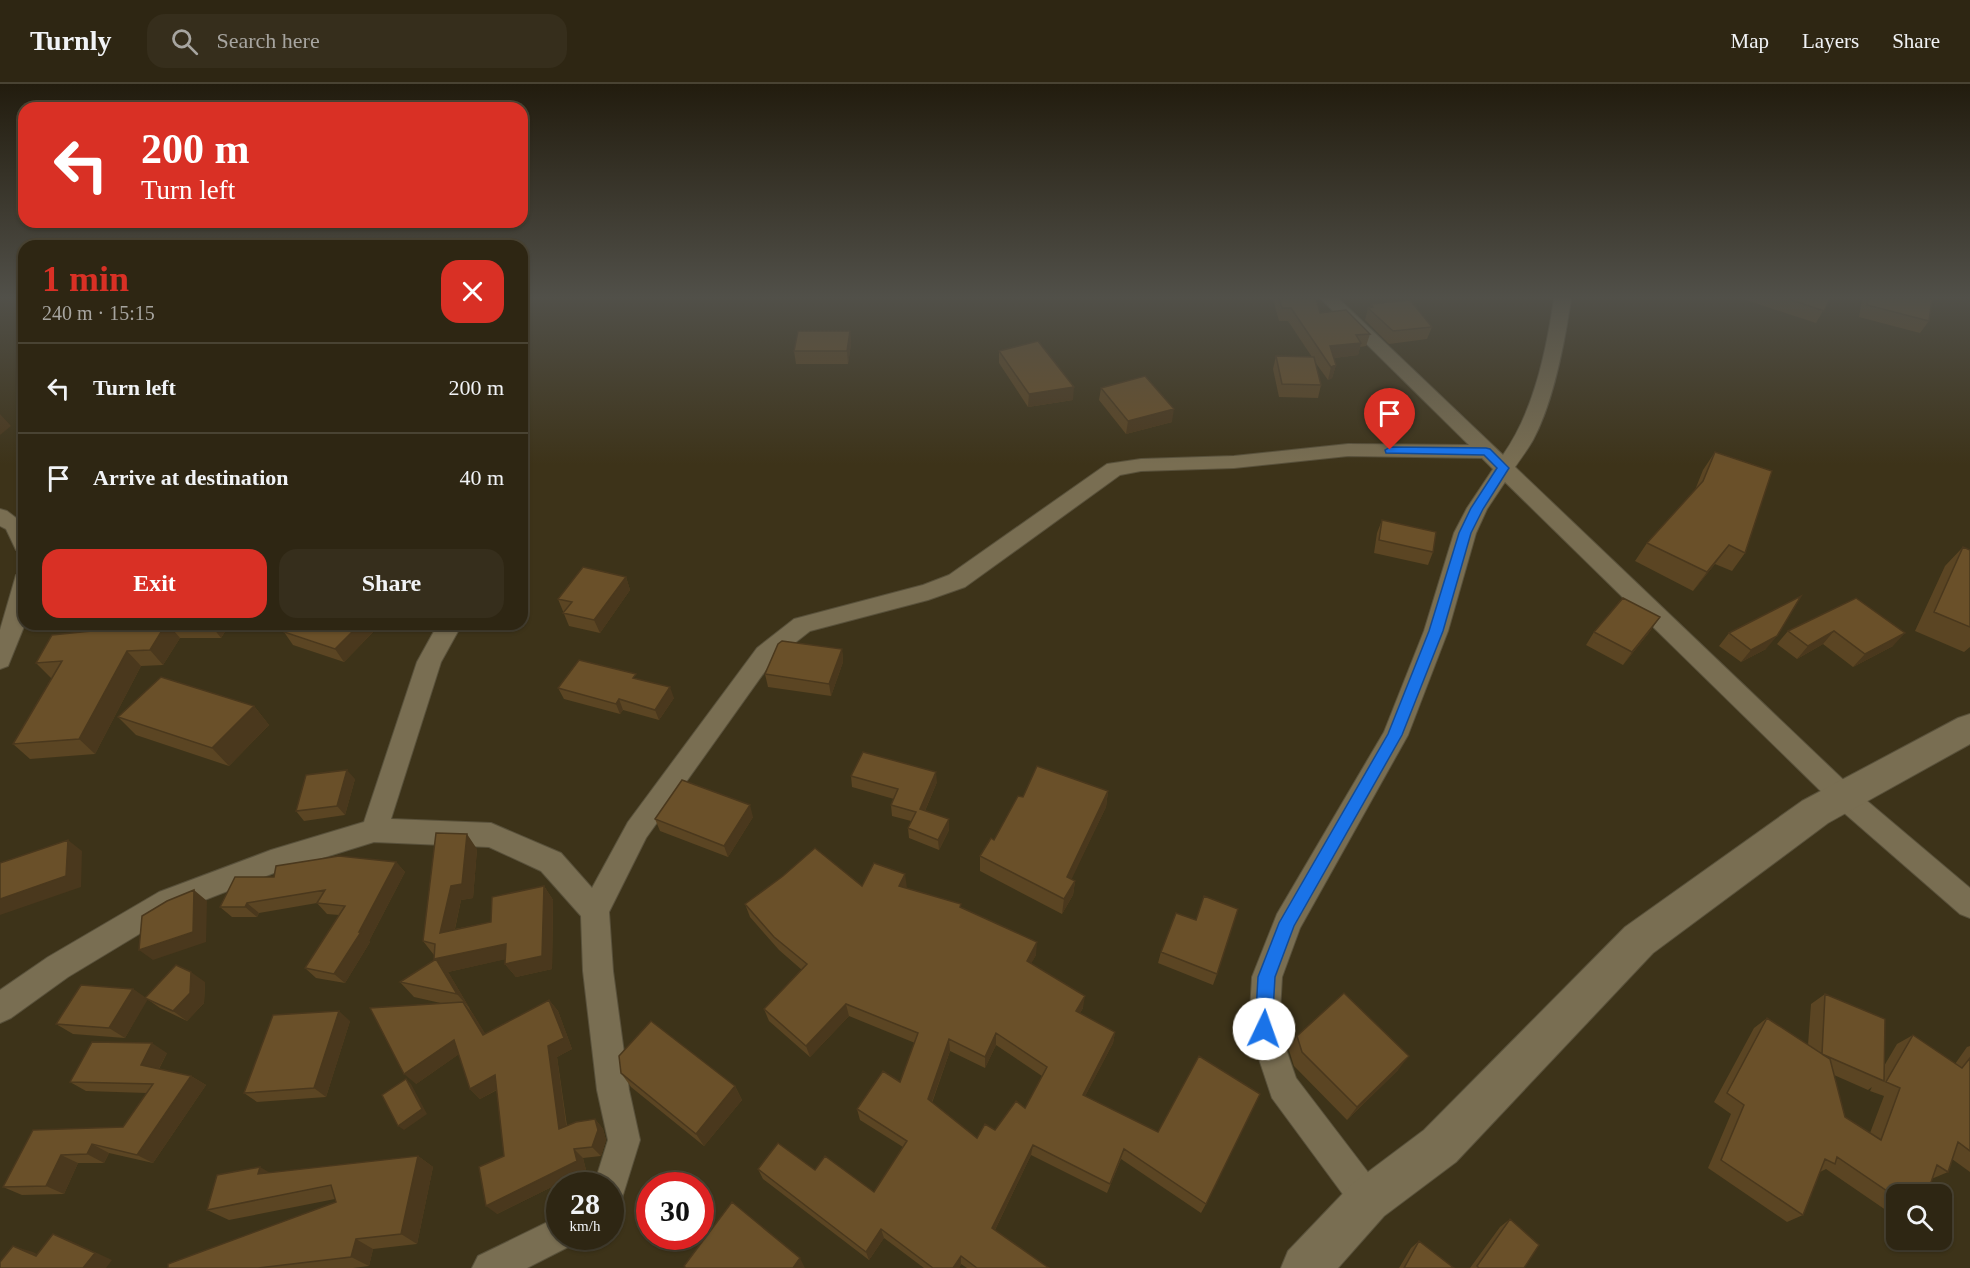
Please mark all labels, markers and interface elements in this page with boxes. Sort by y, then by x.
search box [147,14,567,68]
text: Turnly [30,25,111,56]
icon: search [168,25,201,58]
text: Search here [216,28,320,53]
text: Map [1731,29,1769,53]
text: Layers [1802,29,1859,53]
text: Share [1892,29,1940,53]
icon: left [42,126,120,204]
text: 200 m [141,126,250,172]
text: Turn left [141,175,235,205]
text: 1 min [42,259,129,299]
button: close [441,260,504,323]
text: 240 m · 15:15 [42,302,155,324]
icon: left [42,372,75,405]
text: Turn left [93,375,176,400]
text: 200 m [448,375,504,400]
pin [1364,388,1415,450]
icon: arrive [1373,397,1406,430]
icon: arrive [42,462,75,495]
text: Arrive at destination [93,465,289,490]
text: 40 m [459,465,504,490]
button: Exit [42,549,267,618]
button: Share [279,549,504,618]
position arrow [1232,997,1296,1061]
speed limit sign: 30 [636,1172,714,1250]
map controls [1886,1184,1952,1250]
button: search [1886,1184,1952,1250]
text: 28 [570,1187,600,1220]
text: km/h [570,1218,600,1234]

